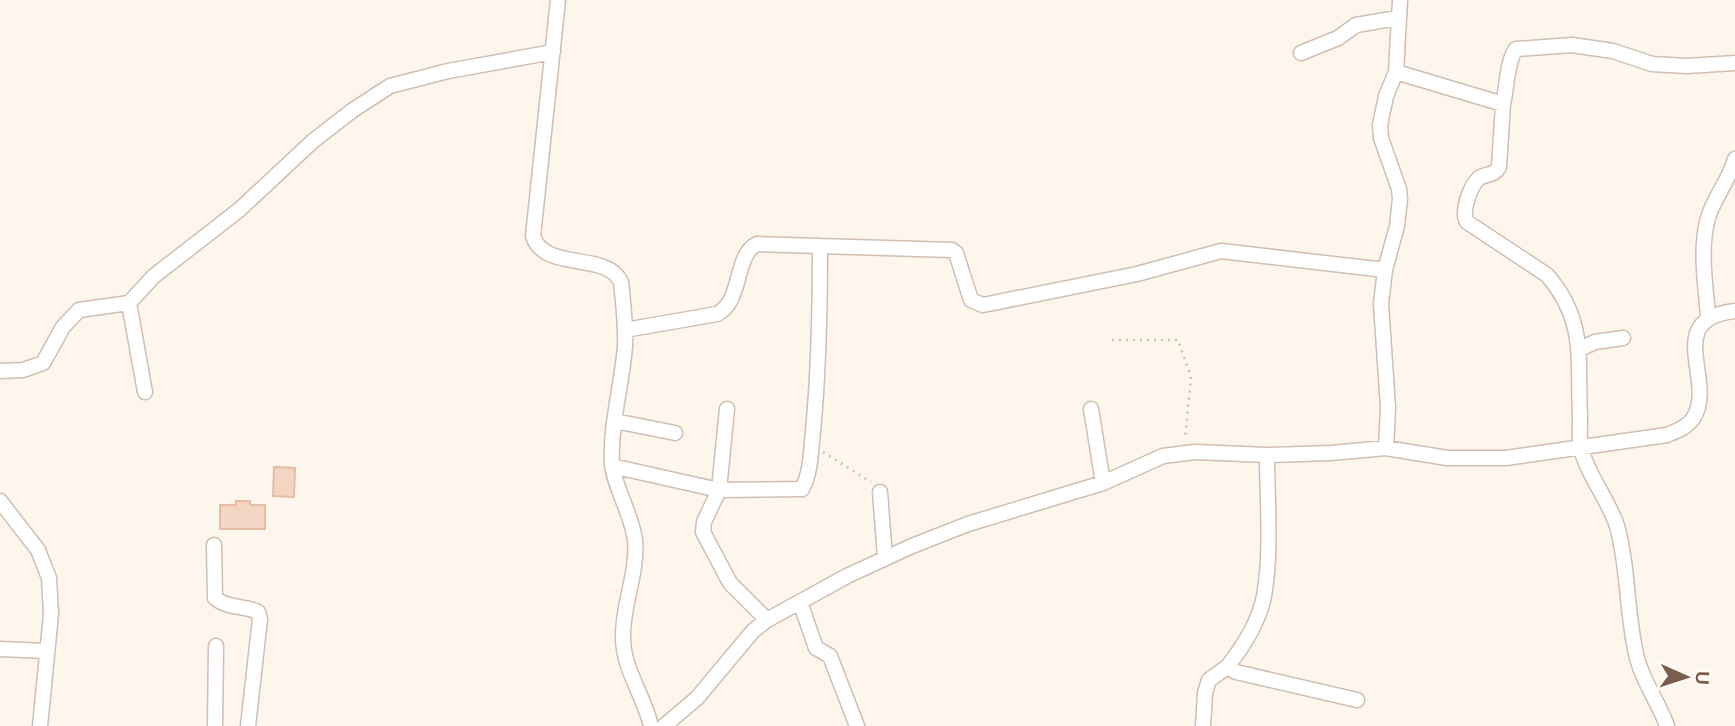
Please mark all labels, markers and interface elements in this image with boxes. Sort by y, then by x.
north arrow [1651,642,1721,712]
text: U [1692,670,1713,685]

